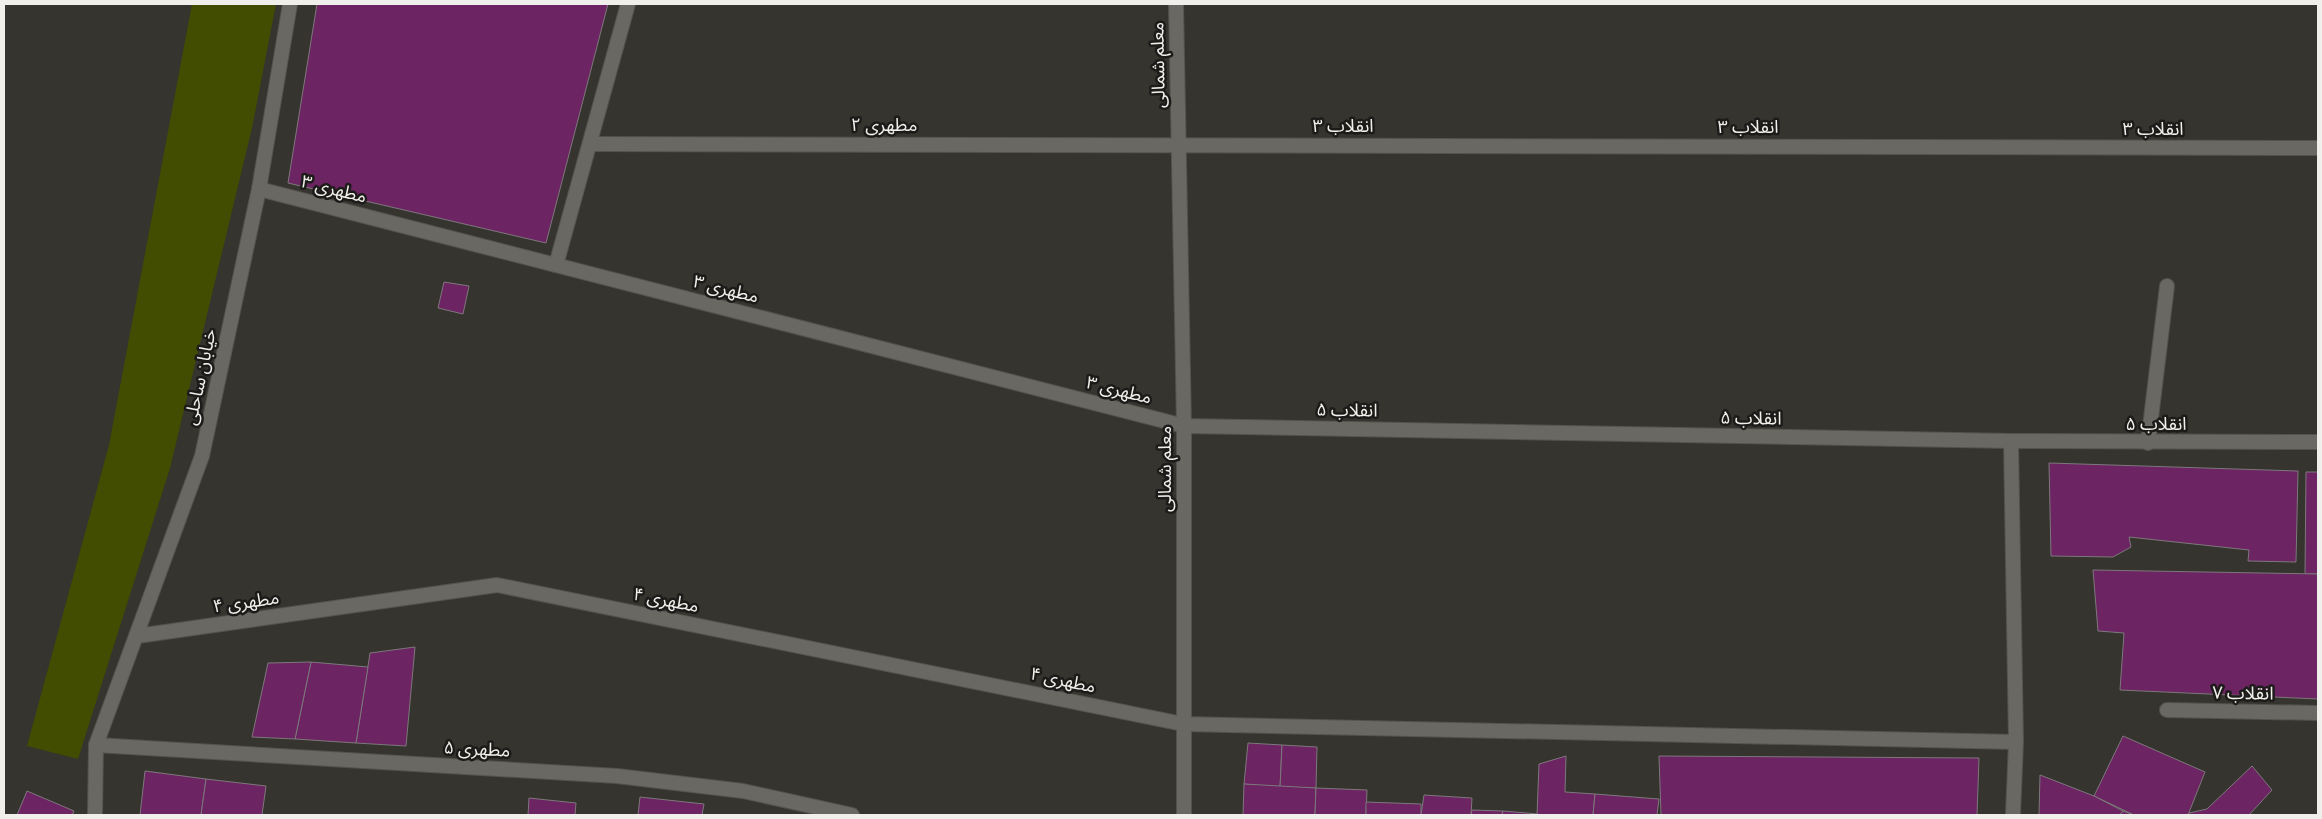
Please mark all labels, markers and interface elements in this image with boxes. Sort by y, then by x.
street label: معلم شمالی [1144,22,1172,108]
street label: مطهری ۲ [851,112,917,137]
street label: انقلاب ۳ [1312,113,1374,138]
street label: انقلاب ۳ [1717,114,1779,139]
street label: انقلاب ۳ [2122,116,2184,141]
street label: مطهری ۳ [299,168,369,209]
street label: مطهری ۳ [691,268,761,309]
street label: خیابان ساحلی [177,326,222,427]
street label: مطهری ۳ [1084,369,1154,410]
street label: انقلاب ۵ [1316,396,1378,423]
street label: انقلاب ۵ [1720,404,1782,431]
street label: انقلاب ۵ [2125,411,2187,436]
street label: معلم شمالی [1152,426,1178,512]
street label: مطهری ۴ [631,581,701,618]
street label: مطهری ۴ [211,584,281,619]
street label: مطهری ۴ [1028,660,1098,699]
street label: انقلاب ۷ [2212,679,2274,706]
street label: مطهری ۵ [443,734,511,763]

